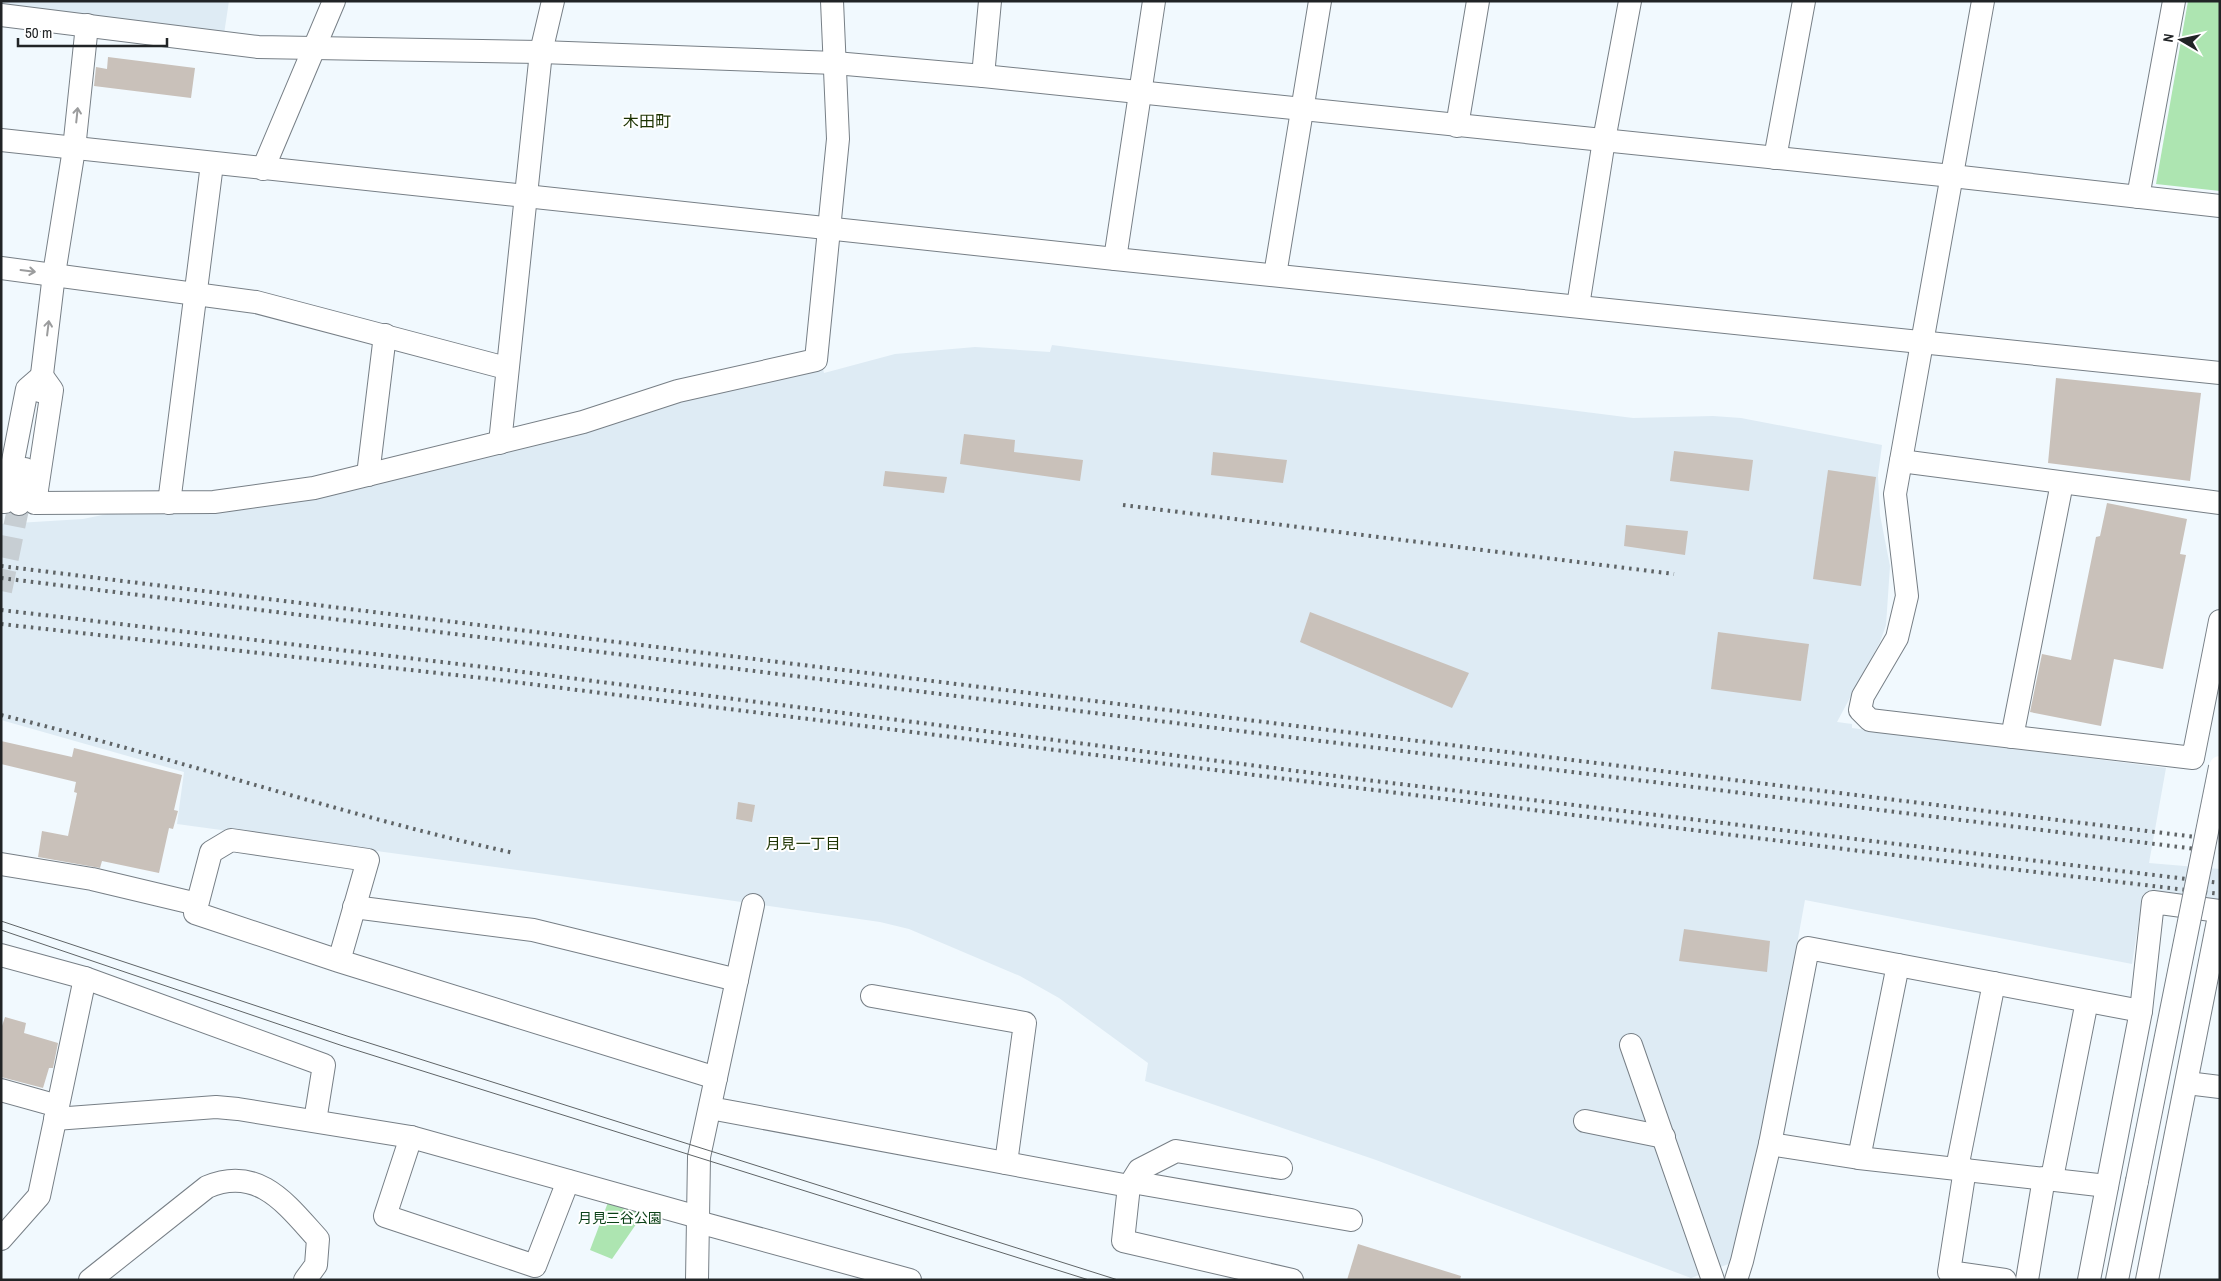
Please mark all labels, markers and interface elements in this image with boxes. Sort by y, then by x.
scale bar [18,15,166,47]
north arrow [2156,15,2206,65]
text: 50 m [25,22,52,43]
text: N [2159,32,2178,43]
one-way arrow [73,107,82,123]
district label: 木田町 [623,110,671,132]
one-way arrow [19,266,35,276]
one-way arrow [43,320,53,336]
district label: 月見一丁目 [765,833,841,854]
park label: 月見三谷公園 [578,1209,662,1227]

